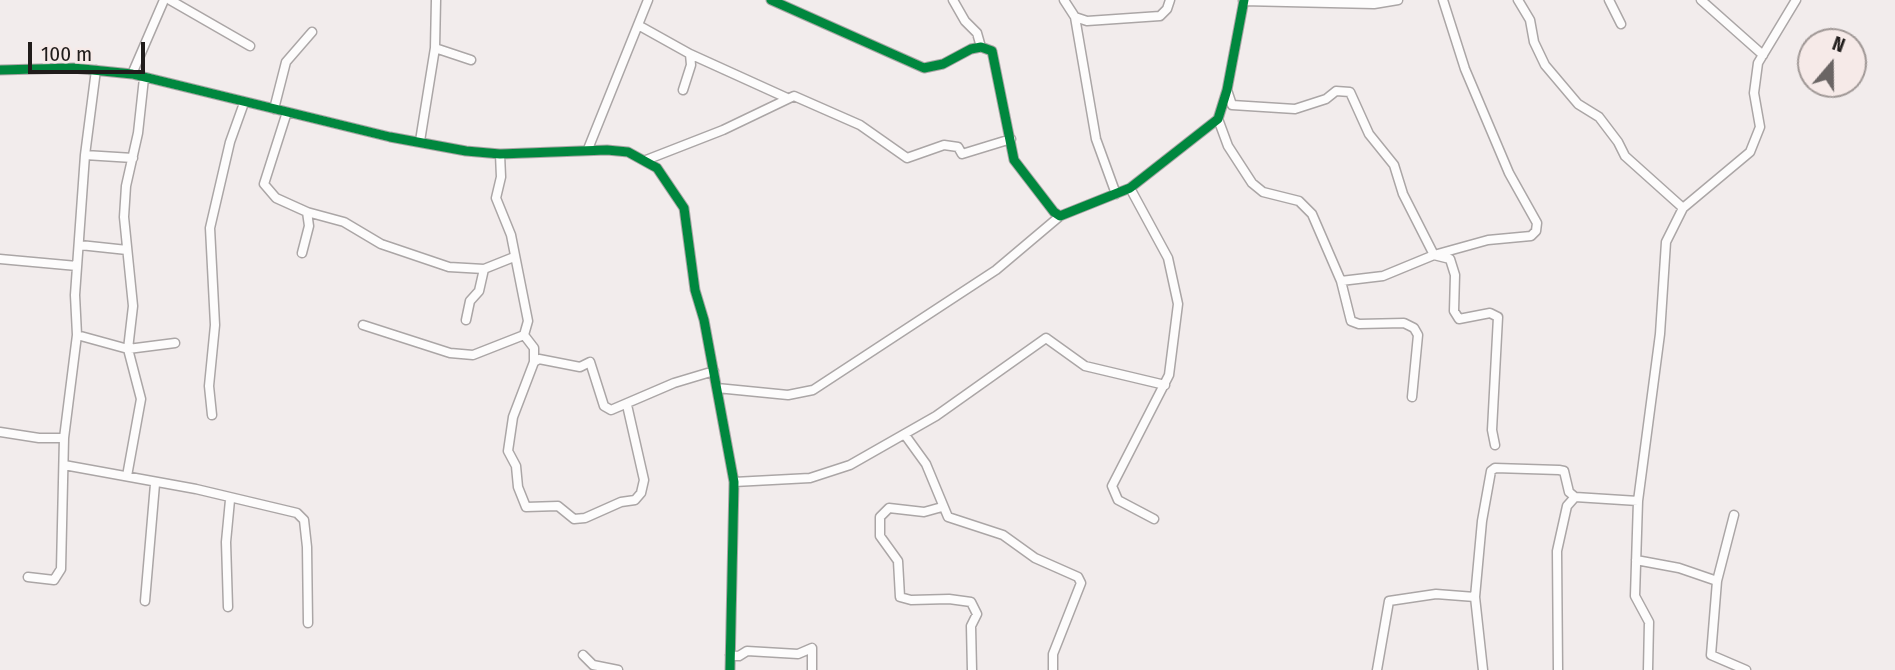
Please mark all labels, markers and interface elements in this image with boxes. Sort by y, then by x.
scale bar [32,28,149,72]
north arrow [1797,28,1867,98]
text: N [1829,32,1848,57]
text: 100 m [41,41,92,67]

